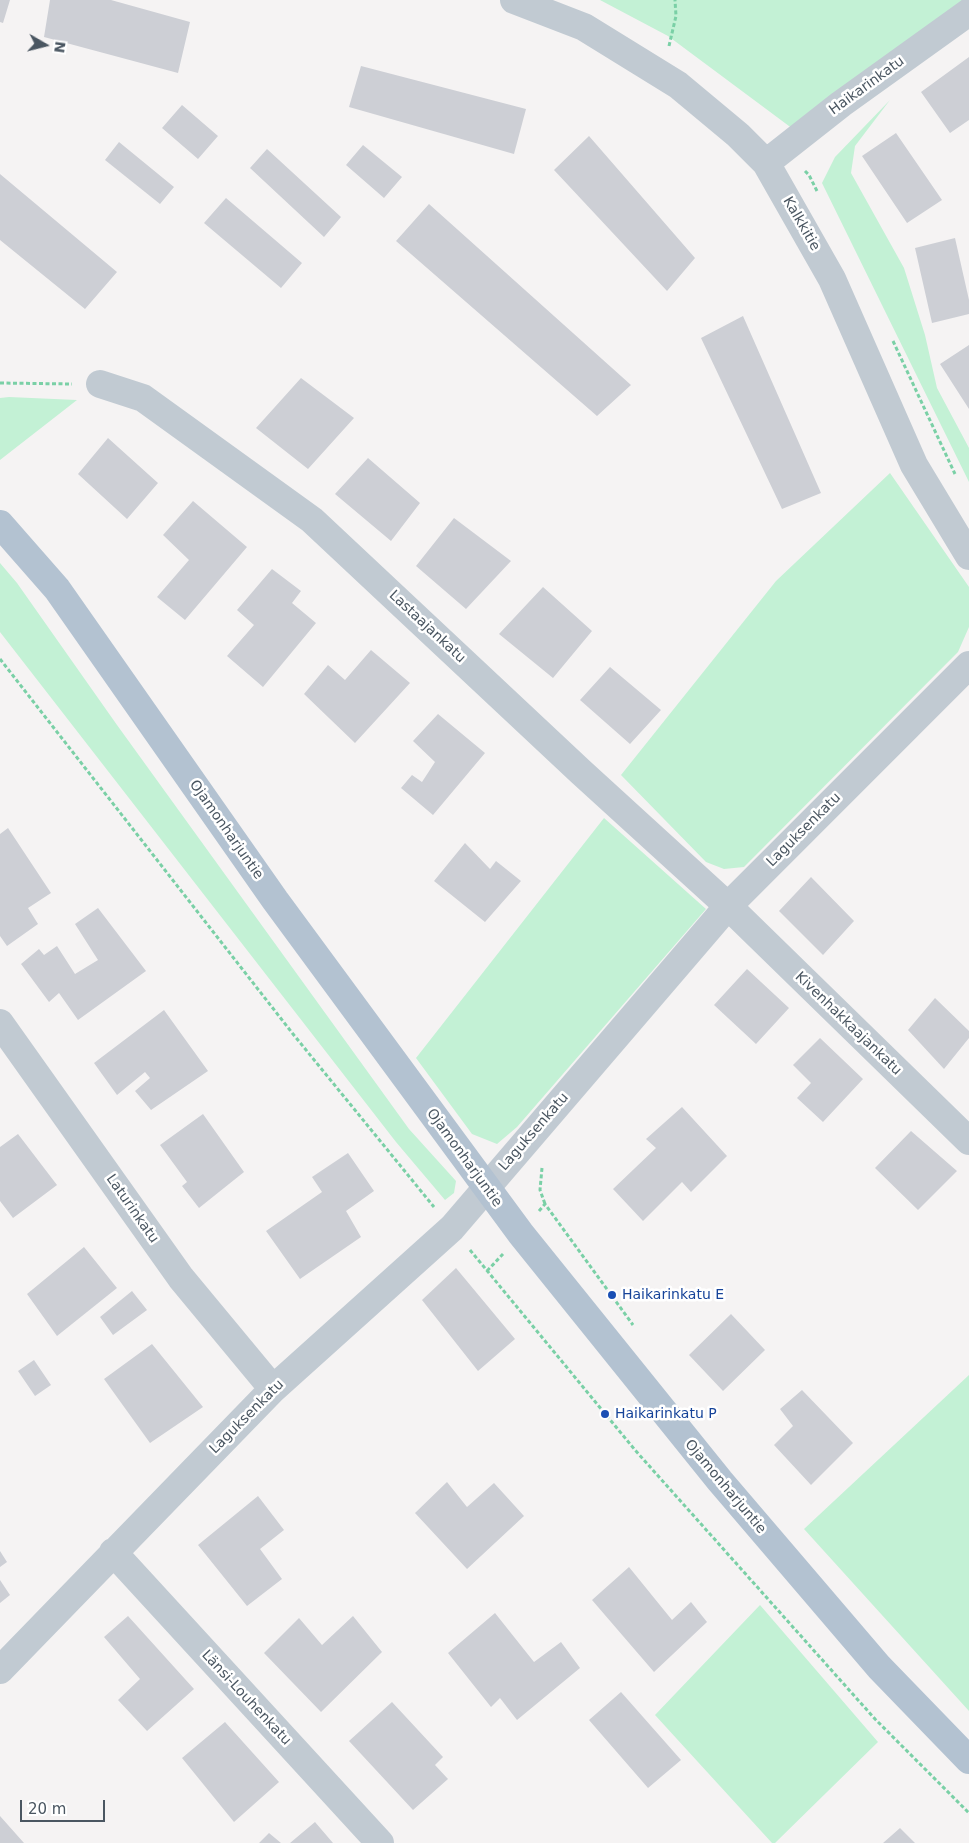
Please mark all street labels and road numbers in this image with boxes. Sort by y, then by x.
street label: Haikarinkatu [826,53,908,119]
street label: Kalkkitie [779,194,823,254]
street label: Lastaajankatu [385,587,469,667]
street label: Ojamonharjuntie [185,777,267,883]
street label: Laguksenkatu [763,789,845,871]
street label: Kivenhakkaajankatu [791,969,905,1079]
street label: Laguksenkatu [496,1090,572,1174]
street label: Ojamonharjuntie [423,1106,505,1210]
street label: Laturinkatu [102,1171,162,1247]
street label: Laguksenkatu [206,1376,288,1458]
street label: Ojamonharjuntie [681,1437,769,1537]
street label: Länsi-Louhenkatu [198,1647,294,1749]

